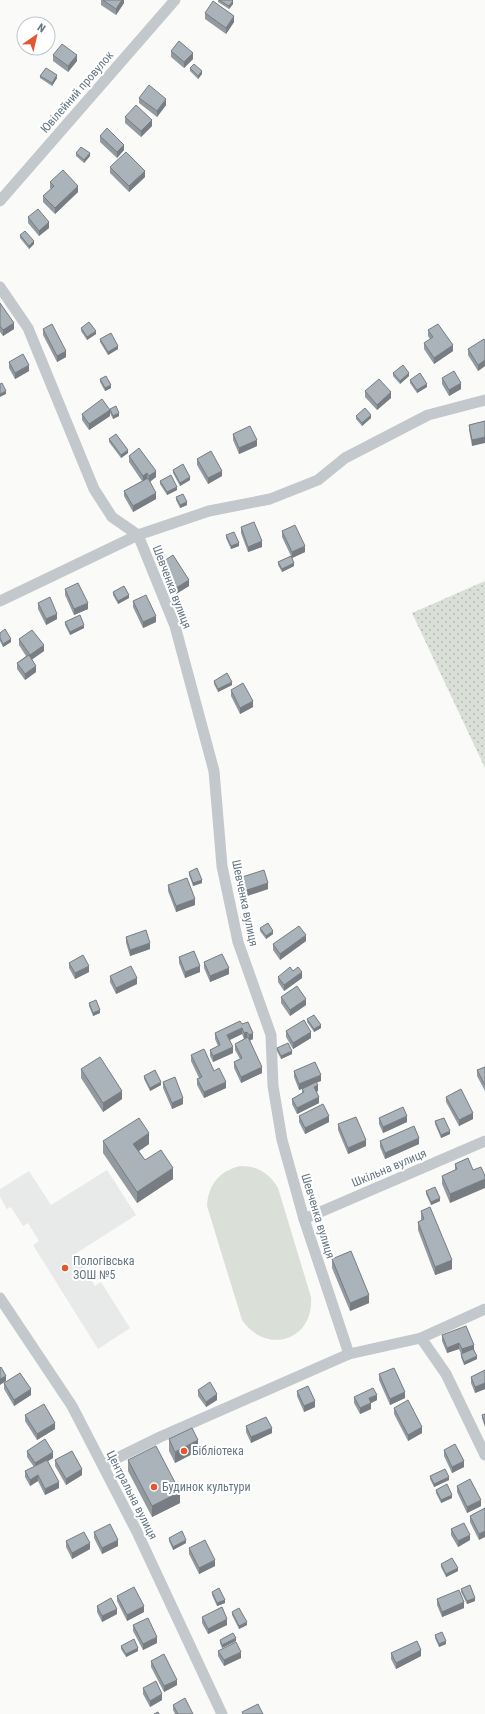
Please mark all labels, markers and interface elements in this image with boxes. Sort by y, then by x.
north arrow [16,16,56,56]
text: N [35,21,48,36]
street label: Ювілейний провулок [38,48,116,136]
street label: Шевченка вулиця [150,543,194,631]
street label: Шевченка вулиця [229,858,261,948]
street label: Шкільна вулиця [349,1146,429,1190]
street label: Шевченка вулиця [298,1172,338,1260]
place label: Пологівська ЗОШ №5 [73,1254,135,1282]
marker: Пологівська ЗОШ №5 [60,1263,70,1273]
place label: Бібліотека [192,1444,244,1458]
marker: Бібліотека [179,1446,189,1456]
street label: Центральна вулиця [104,1448,160,1542]
place label: Будинок культури [162,1480,251,1494]
marker: Будинок культури [149,1482,159,1492]

